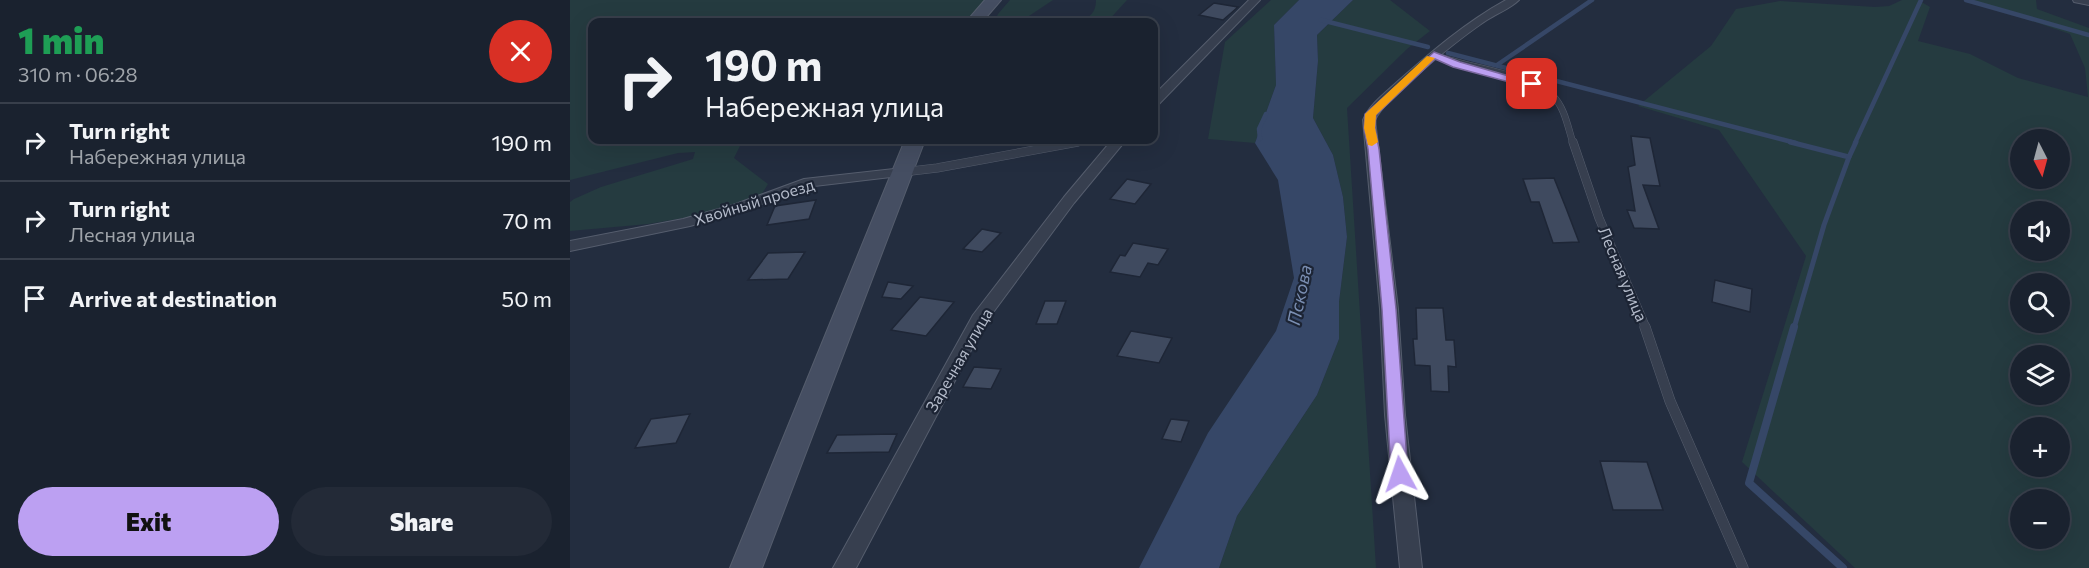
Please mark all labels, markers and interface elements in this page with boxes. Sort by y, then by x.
text: 1 min [18,17,104,61]
button: close [489,20,552,83]
text: 190 m [705,38,823,90]
icon: right [606,42,684,120]
pin [1506,58,1557,109]
text: 310 m · 06:28 [18,62,138,86]
icon: arrive [1515,67,1548,100]
text: Набережная улица [705,90,944,123]
text: Turn right [69,117,170,144]
icon: right [18,126,51,159]
text: 190 m [491,129,552,156]
north arrow [2010,129,2070,189]
map controls [2010,129,2070,549]
text: Набережная улица [69,144,246,168]
street label: Хвойный проезд [691,174,817,229]
text: Turn right [69,195,170,222]
button: sound [2010,201,2070,261]
icon: right [18,204,51,237]
text: 70 m [503,207,552,234]
text: Лесная улица [69,222,195,246]
street label: Лесная улица [1595,224,1652,324]
water label: Пскова [1282,263,1316,327]
button: search [2010,273,2070,333]
icon: arrive [18,282,51,315]
text: Arrive at destination [69,285,277,312]
text: 50 m [502,285,552,312]
street label: Заречная улица [921,305,996,415]
button: layers [2010,345,2070,405]
button: + [2010,417,2070,477]
position arrow [1368,442,1432,506]
button: Exit [18,487,279,556]
button: Share [291,487,552,556]
button: − [2010,489,2070,549]

